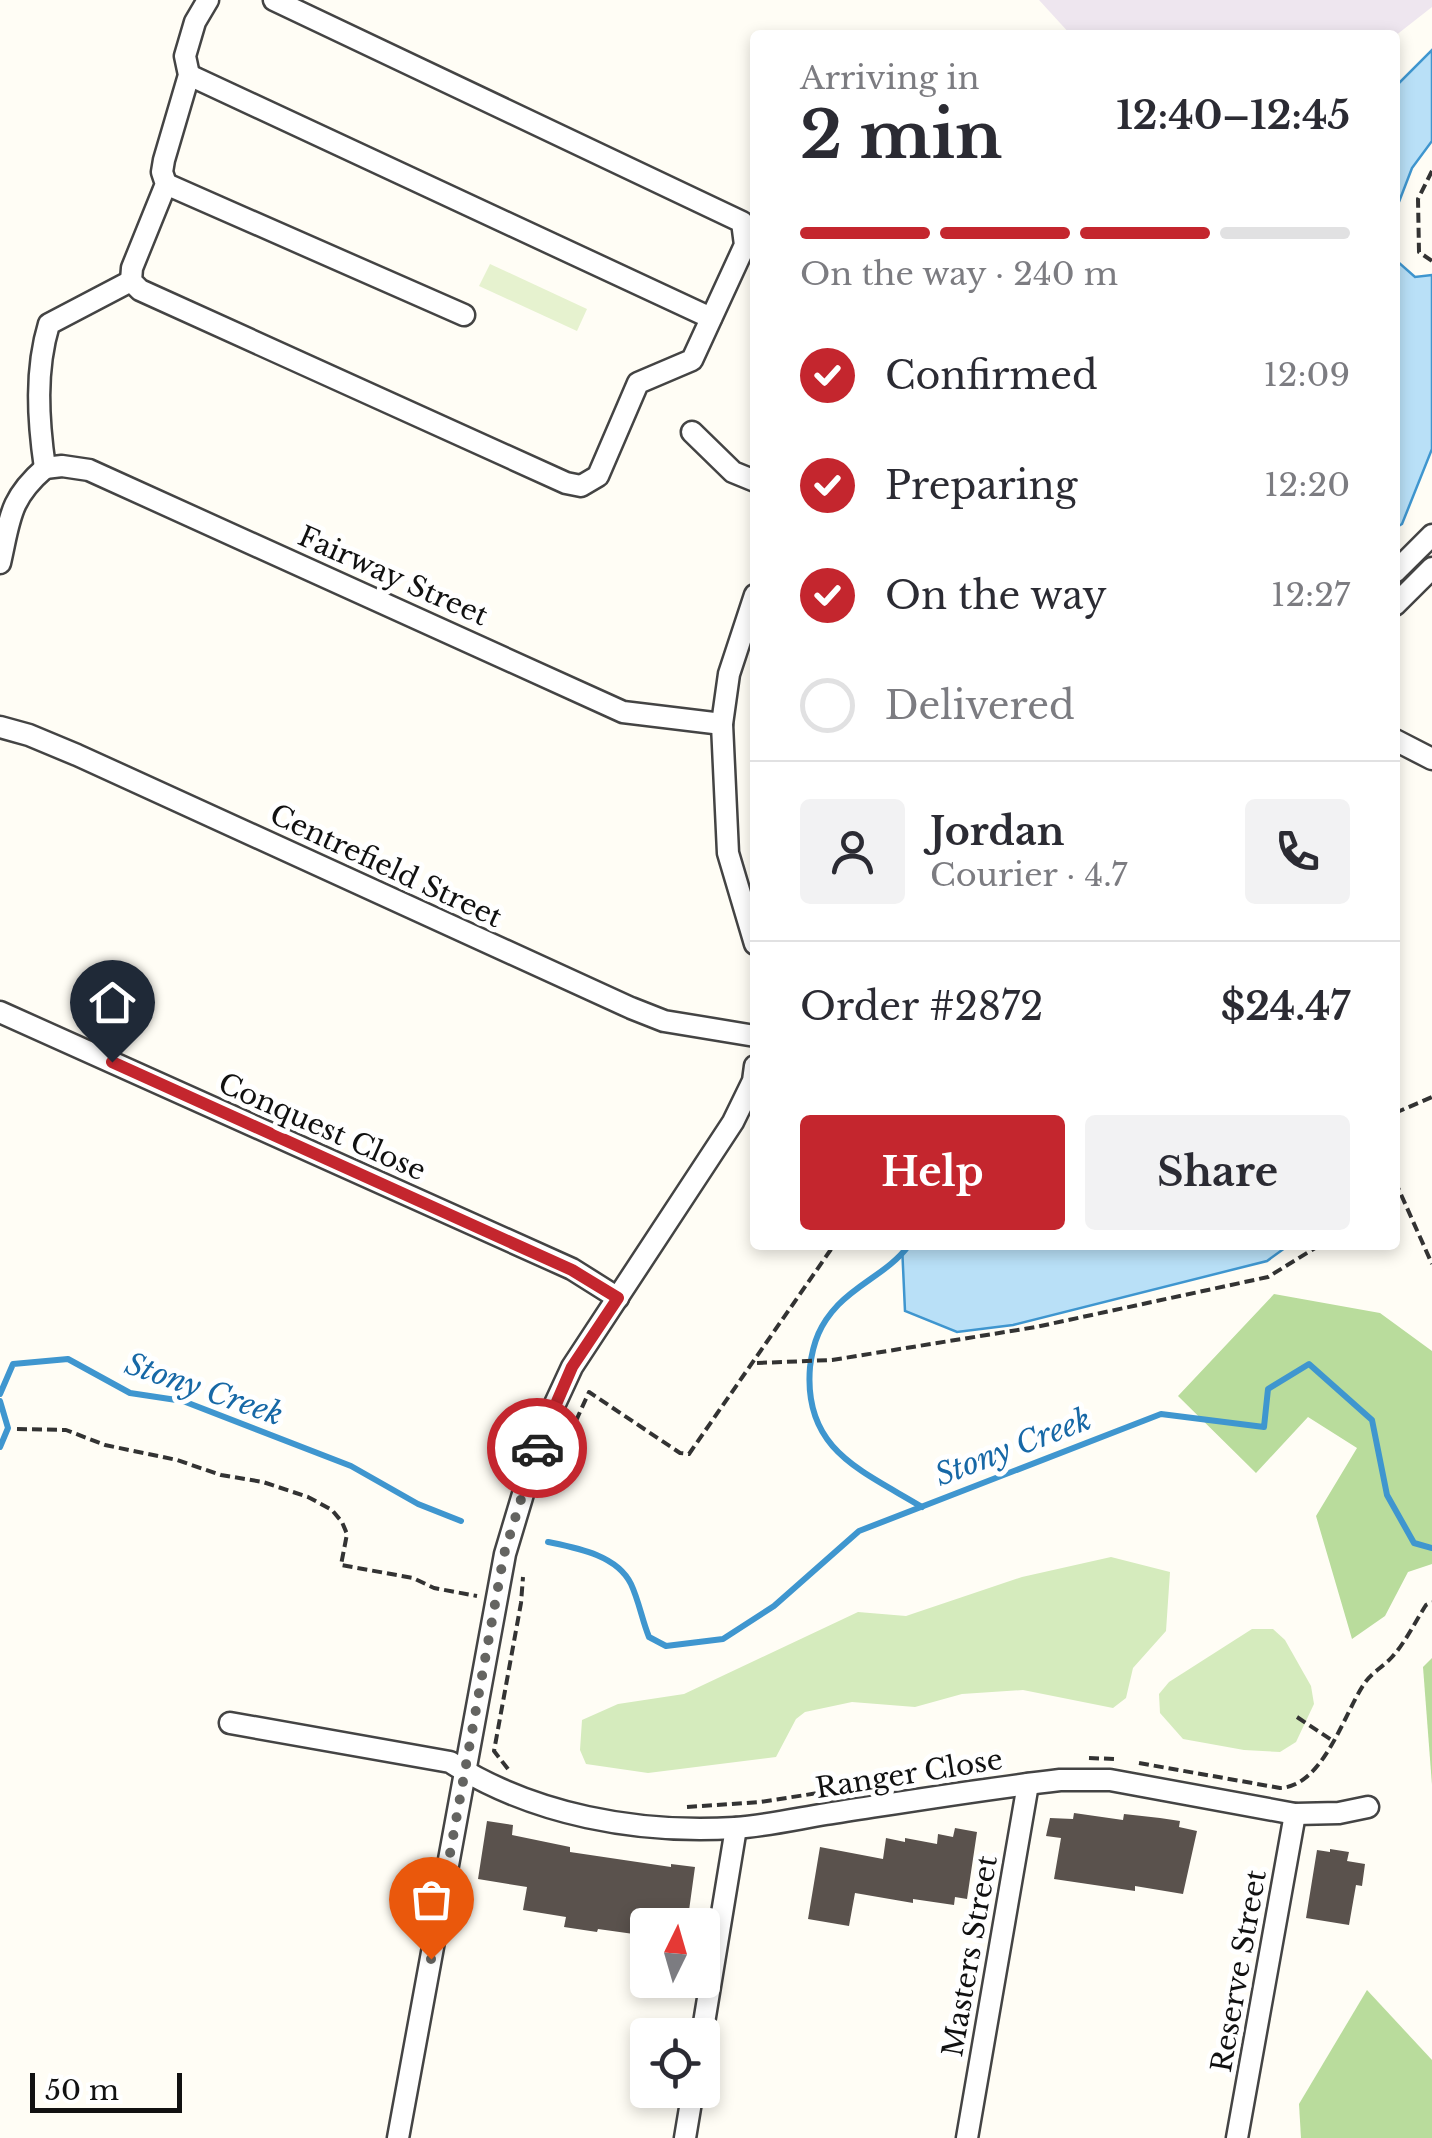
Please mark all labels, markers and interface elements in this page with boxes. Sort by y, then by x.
text: Arriving in [800,58,979,98]
text: 12:40–12:45 [1116,92,1350,139]
text: 2 min [800,95,1002,176]
text: On the way · 240 m [800,254,1118,294]
icon: check [800,348,855,403]
text: Confirmed [885,352,1098,399]
text: 12:09 [1263,355,1350,395]
icon: check [800,458,855,513]
text: Preparing [885,462,1077,509]
text: 12:20 [1264,465,1350,505]
street label: Fairway Street [293,519,494,634]
icon: check [800,568,855,623]
text: On the way [885,572,1107,619]
text: 12:27 [1271,575,1350,615]
text: Delivered [885,682,1075,729]
street label: Centrefield Street [264,797,508,935]
button: person [800,799,905,904]
button: phone [1245,799,1350,904]
text: Jordan [930,808,1064,855]
text: Courier · 4.7 [930,855,1127,895]
pin [70,960,155,1063]
icon: home [85,975,140,1030]
text: Order #2872 [800,983,1043,1030]
text: $24.47 [1221,983,1350,1030]
street label: Conquest Close [213,1066,431,1188]
button: Help [800,1115,1065,1230]
button: Share [1085,1115,1350,1230]
water label: Stony Creek [120,1345,288,1433]
courier [487,1398,587,1498]
water label: Stony Creek [930,1400,1096,1494]
icon: car [510,1421,565,1476]
street label: Ranger Close [813,1742,1005,1806]
street label: Masters Street [935,1852,1005,2059]
pin [389,1857,474,1960]
street label: Reserve Street [1204,1867,1274,2075]
icon: bag [404,1872,459,1927]
north arrow [630,1908,720,1998]
map controls [630,1908,720,2108]
button: locate [630,2018,720,2108]
scale bar [30,2068,182,2112]
text: 50 m [45,2073,119,2108]

